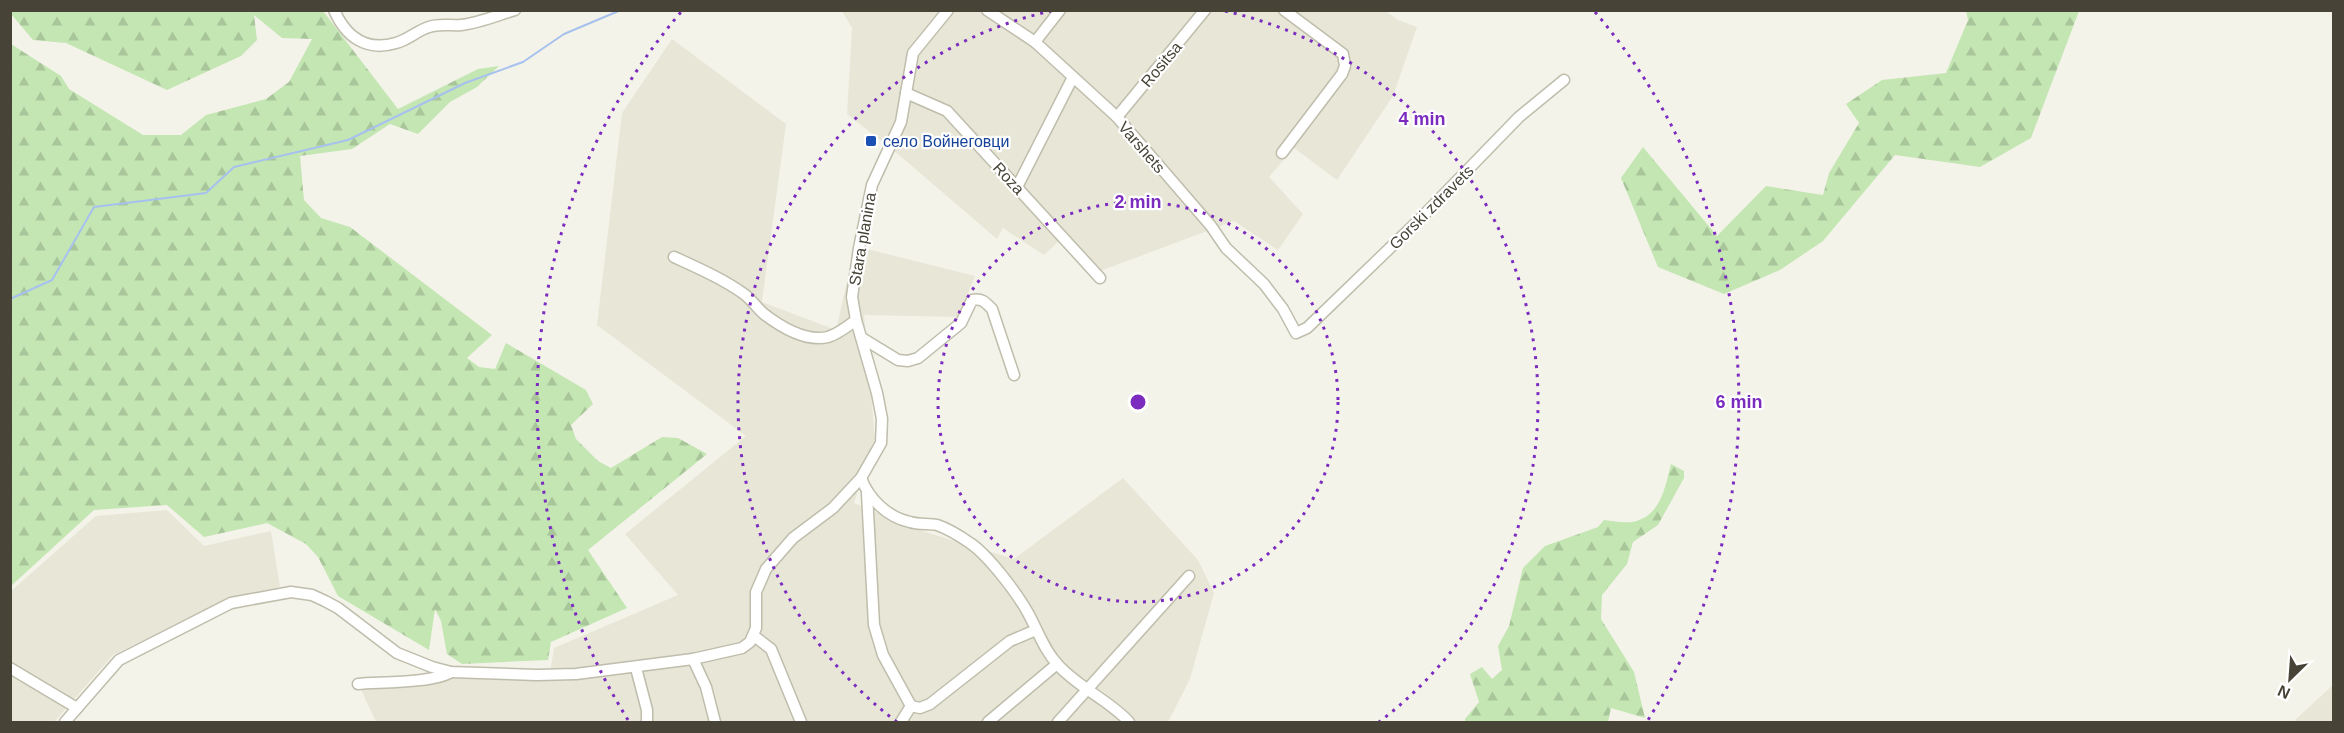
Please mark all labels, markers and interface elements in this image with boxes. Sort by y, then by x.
street label: Rositsa [1138,38,1185,90]
text: 4 min [1398,109,1446,129]
street label: Varshets [1115,118,1168,176]
place label: село Войнеговци [883,133,1009,150]
marker: село Войнеговци [864,134,878,148]
street label: Roza [990,159,1028,198]
street label: Gorski zdravets [1386,162,1477,253]
street label: Stara planina [846,191,879,287]
text: 2 min [1114,192,1162,212]
centre of rings [1128,392,1148,412]
text: 6 min [1715,392,1763,412]
north arrow [2260,649,2320,709]
text: N [2275,682,2293,702]

